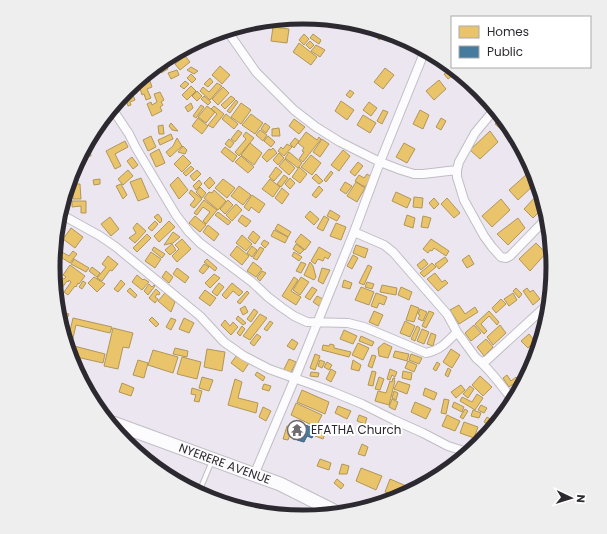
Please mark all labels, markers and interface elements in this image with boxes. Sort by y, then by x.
legend [451,16,591,68]
text: Homes [487,23,529,40]
text: Public [487,43,523,60]
temple icon: EFATHA Church [286,419,308,441]
place label: EFATHA Church [311,421,401,438]
street label: NYERERE AVENUE [177,439,273,488]
north arrow [551,478,591,518]
text: N [573,494,589,503]

